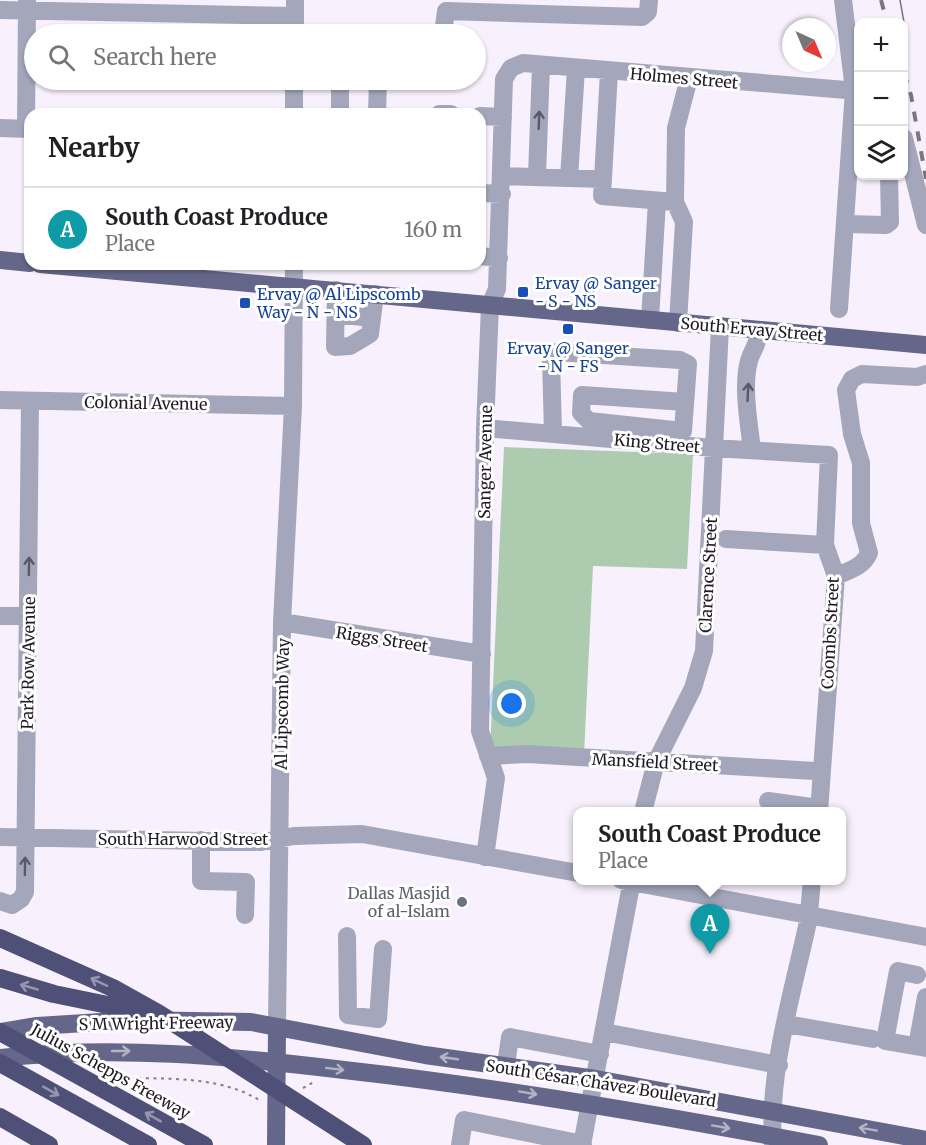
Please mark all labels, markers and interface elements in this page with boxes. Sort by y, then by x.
north arrow [782,18,836,72]
map controls [854,18,908,180]
button: + [854,18,908,72]
search box [24,24,486,90]
icon: search [45,41,78,74]
text: Search here [93,43,216,71]
street label: Holmes Street [629,63,740,93]
button: − [854,72,908,126]
one-way arrow [533,111,544,131]
button: layers [854,126,908,180]
text: Nearby [48,131,140,164]
text: South Coast Produce [105,203,328,231]
text: A [60,217,75,242]
text: 160 m [404,217,462,242]
text: Place [105,231,155,256]
place label: Ervay @ Sanger - S - NS [535,273,657,311]
place label: Ervay @ Al Lipscomb Way - N - NS [256,284,421,322]
marker: Ervay @ Sanger - S - NS [516,285,530,299]
marker: Ervay @ Al Lipscomb Way - N - NS [238,296,252,310]
street label: South Ervay Street [680,313,825,345]
marker: Ervay @ Sanger - N - FS [561,322,575,336]
place label: Ervay @ Sanger - N - FS [507,338,629,376]
one-way arrow [742,383,753,403]
street label: Colonial Avenue [84,392,208,414]
street label: Sanger Avenue [474,405,496,519]
street label: King Street [613,429,702,457]
street label: Clarence Street [695,516,721,633]
one-way arrow [23,556,35,576]
street label: Coombs Street [817,576,843,689]
street label: Park Row Avenue [17,596,39,730]
street label: Riggs Street [335,622,430,656]
street label: Al Lipscomb Way [271,637,293,771]
your location [497,689,526,718]
street label: Mansfield Street [591,749,719,775]
popup [573,807,846,885]
text: South Coast Produce [598,820,821,848]
street label: South Harwood Street [98,829,269,849]
text: Place [598,848,648,873]
one-way arrow [19,856,31,876]
place label: Dallas Masjid of al-Islam [347,883,450,921]
marker: Dallas Masjid of al-Islam [455,895,469,909]
pin: A [690,904,730,954]
one-way arrow [90,976,108,987]
one-way arrow [20,981,39,992]
street label: S M Wright Freeway [78,1012,234,1034]
street label: Julius Schepps Freeway [27,1018,195,1124]
one-way arrow [111,1045,131,1057]
one-way arrow [439,1053,459,1064]
street label: South César Chávez Boulevard [484,1055,718,1111]
one-way arrow [325,1063,344,1074]
one-way arrow [42,1085,59,1097]
one-way arrow [518,1088,538,1099]
one-way arrow [145,1111,162,1123]
one-way arrow [710,1122,730,1133]
one-way arrow [859,1124,879,1135]

